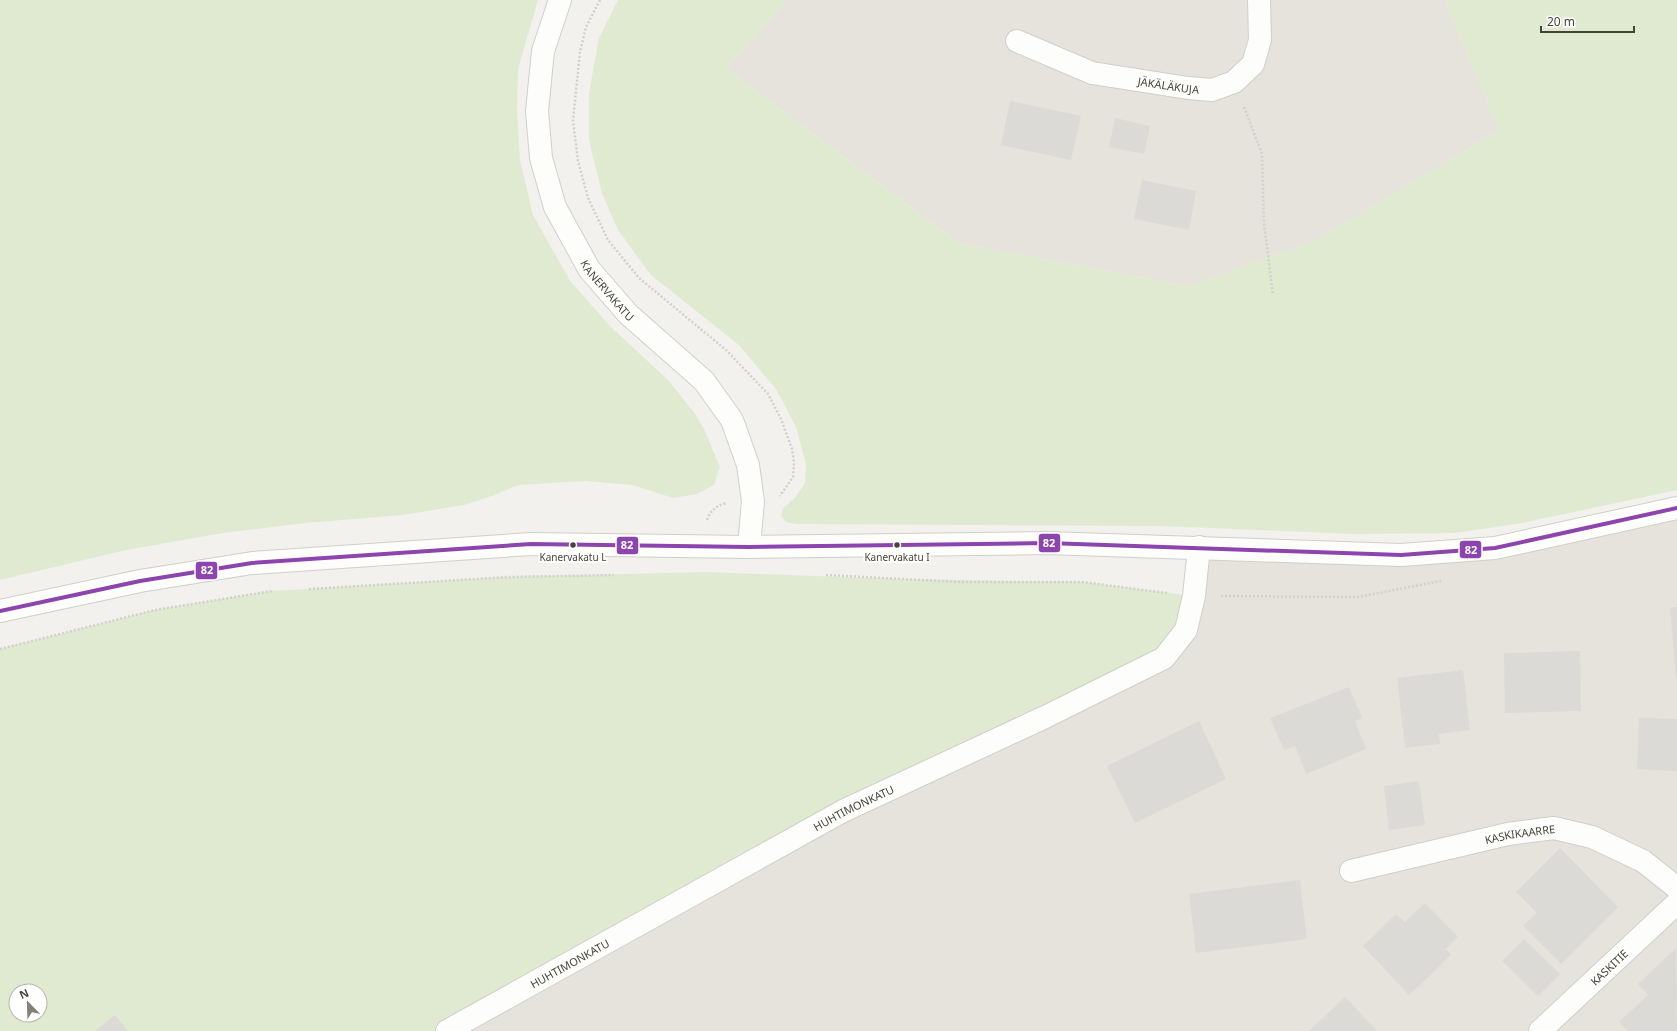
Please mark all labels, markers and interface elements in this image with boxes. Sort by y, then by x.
scale bar [1541,8,1634,34]
text: 20 m [1547,13,1575,30]
street label: JÄKÄLÄKUJA [1136,73,1201,96]
street label: KANERVAKATU [578,257,638,324]
line badge: 82 [1038,533,1061,553]
text: 82 [1043,535,1055,550]
line badge: 82 [616,536,639,555]
text: 82 [621,537,633,552]
marker: Kanervakatu L [568,540,578,550]
marker: Kanervakatu I [892,540,902,550]
line badge: 82 [1459,540,1482,559]
text: 82 [1465,542,1477,557]
place label: Kanervakatu L [539,550,607,564]
place label: Kanervakatu I [864,550,930,564]
line badge: 82 [195,561,218,580]
text: 82 [201,562,213,577]
street label: HUHTIMONKATU [810,781,896,834]
street label: KASKIKAARRE [1483,820,1556,847]
street label: HUHTIMONKATU [527,935,612,991]
street label: KASKITIE [1587,946,1631,988]
north arrow [8,983,48,1023]
text: N [17,985,31,1002]

